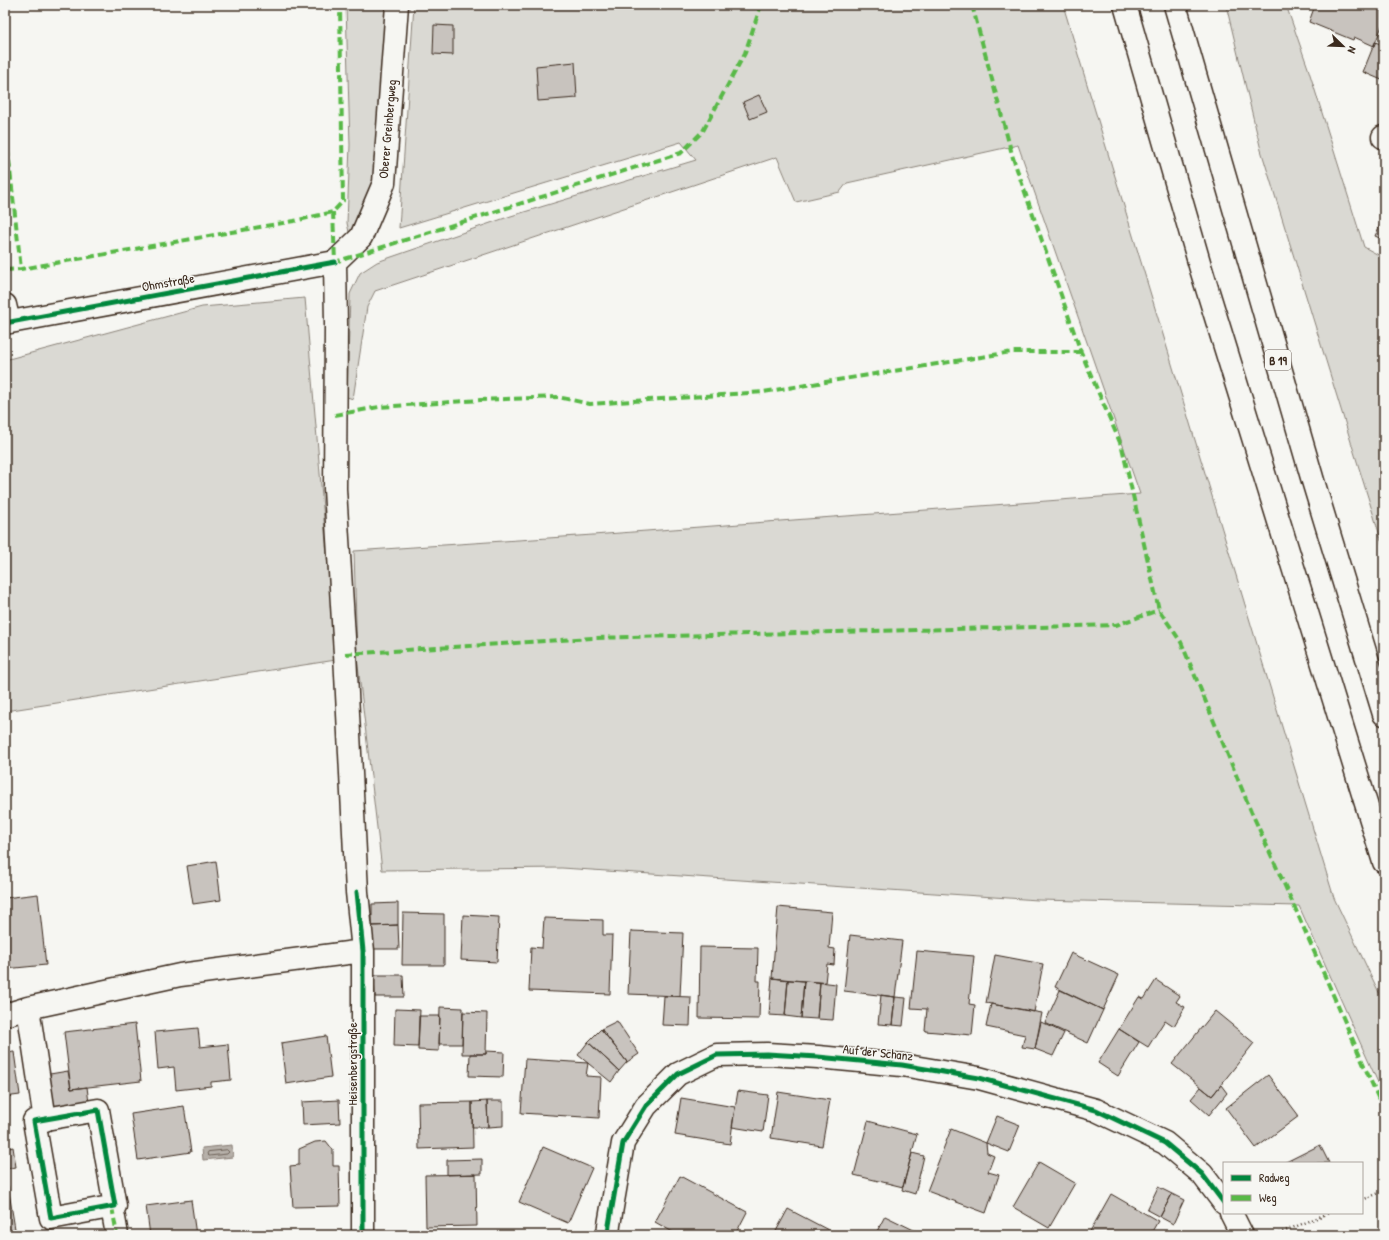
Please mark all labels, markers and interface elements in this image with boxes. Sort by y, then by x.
north arrow [1323,26,1363,66]
text: N [1345,44,1360,55]
street label: Oberer Greinbergweg [374,78,400,179]
street label: Ohmstraße [140,269,196,295]
road number: B 19 [1265,350,1291,370]
street label: Heisenbergstraße [343,1022,361,1106]
street label: Auf der Schanz [842,1039,914,1065]
legend [1223,1162,1363,1214]
text: Radweg [1259,1169,1290,1186]
text: Weg [1259,1189,1277,1206]

